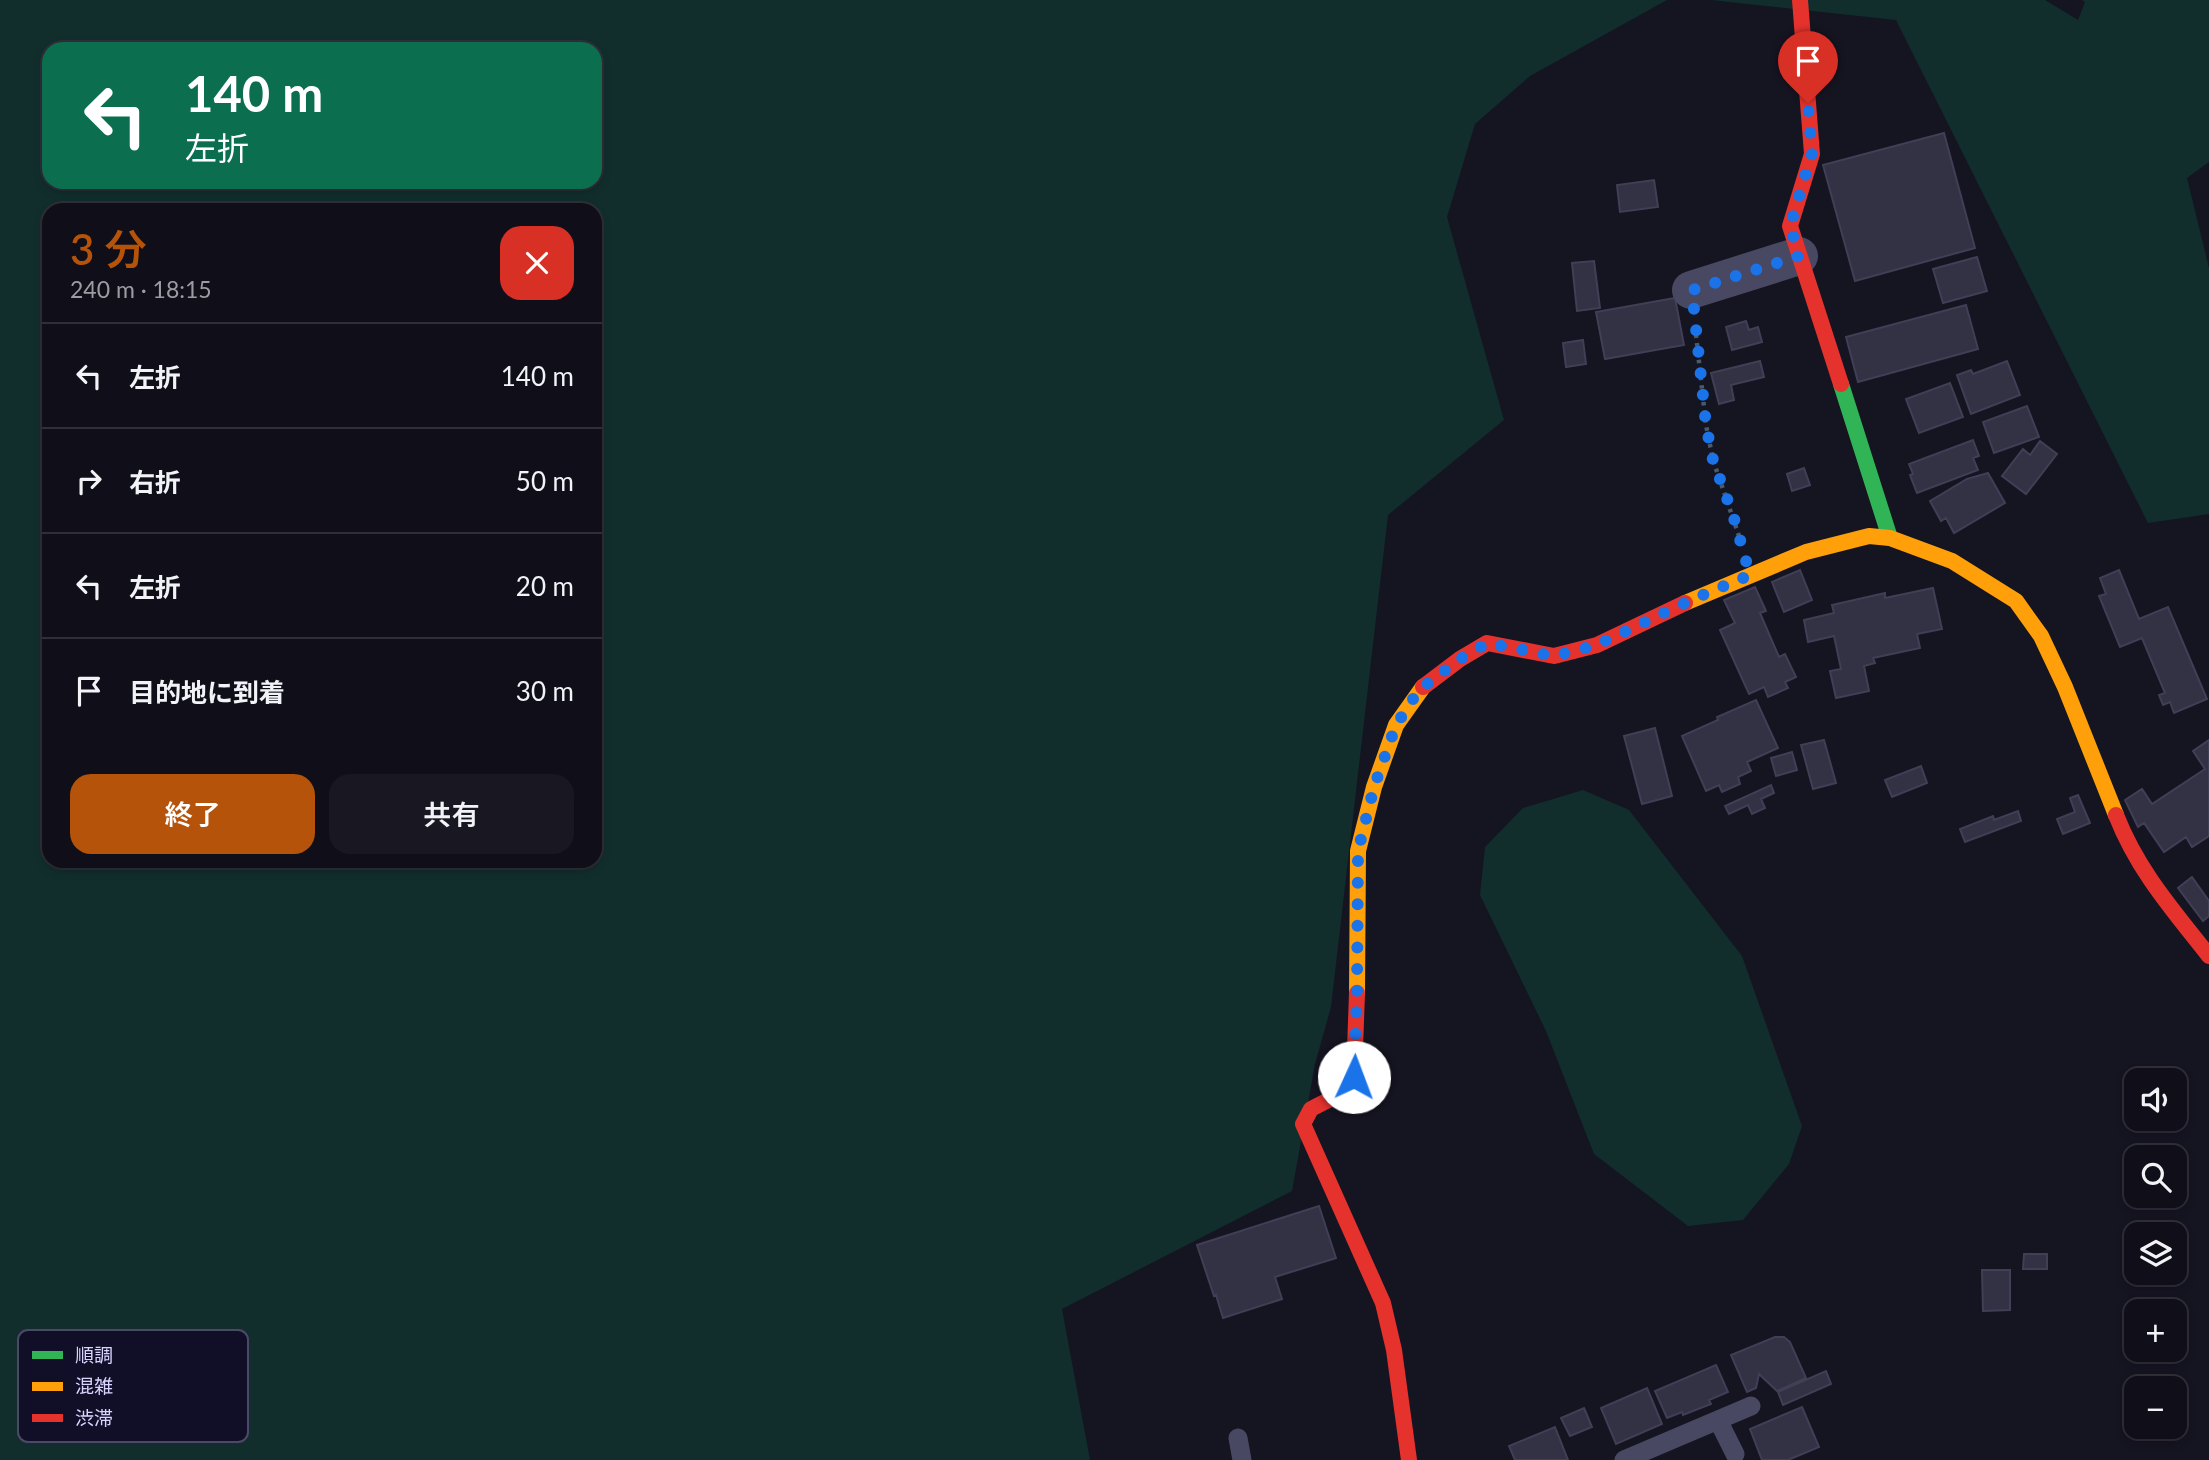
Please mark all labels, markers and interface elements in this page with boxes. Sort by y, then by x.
pin [1778,31,1838,103]
icon: arrive [1789,42,1827,80]
text: 140 m [185,64,323,122]
icon: left [70,70,161,161]
text: 左折 [185,128,249,167]
text: 3 分 [70,224,147,274]
button: close [500,226,574,300]
text: 240 m · 18:15 [70,275,212,303]
icon: left [70,357,108,395]
text: 140 m [501,360,574,392]
text: 左折 [129,361,181,393]
icon: right [70,462,108,500]
text: 50 m [516,465,574,497]
text: 右折 [129,466,181,498]
icon: left [70,567,108,605]
text: 20 m [516,570,574,602]
text: 左折 [129,571,181,603]
icon: arrive [70,672,108,710]
text: 30 m [516,675,574,707]
text: 目的地に到着 [129,676,285,708]
button: 終了 [70,774,315,854]
button: 共有 [329,774,574,854]
position arrow [1317,1040,1391,1114]
map controls [2124,1068,2187,1439]
button: sound [2124,1068,2187,1131]
button: search [2124,1145,2187,1208]
button: layers [2124,1222,2187,1285]
button: + [2124,1299,2187,1362]
legend [18,1330,248,1442]
text: 順調 [75,1343,113,1366]
text: 混雑 [75,1374,113,1397]
button: − [2124,1376,2187,1439]
text: 渋滞 [75,1406,113,1429]

